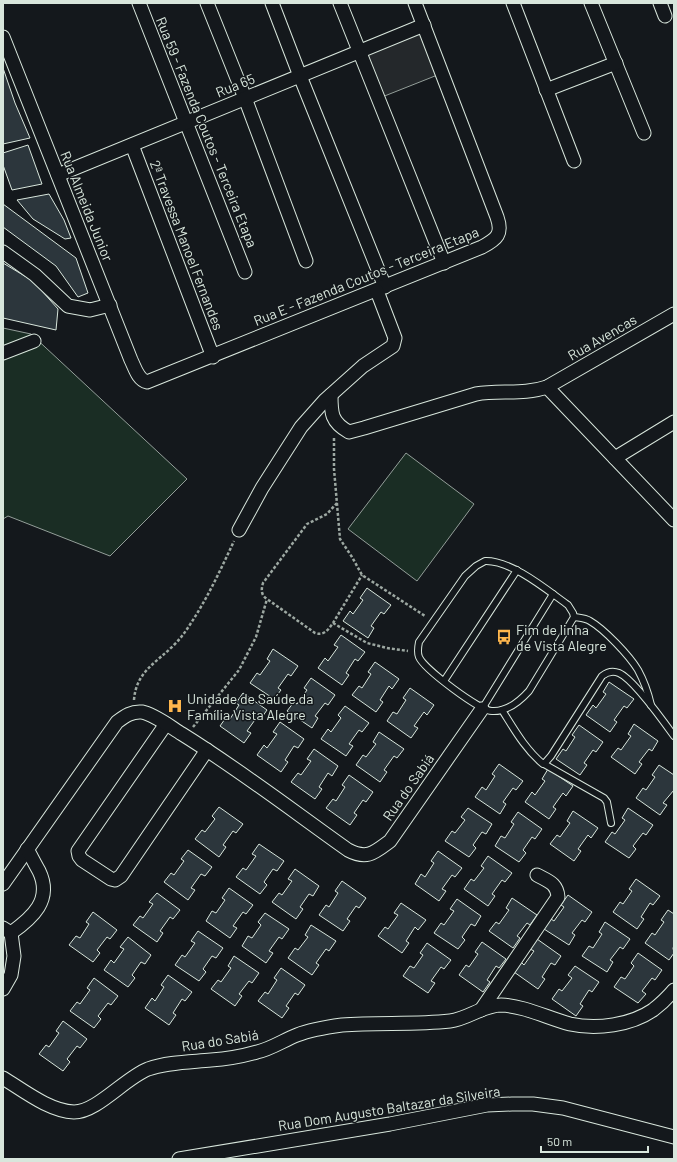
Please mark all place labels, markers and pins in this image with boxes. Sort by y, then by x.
place label: Fim de linha de Vista Alegre [516,621,607,654]
bus stop icon: Fim de linha de Vista Alegre [495,628,513,646]
place label: Unidade de Saúde da Família Vista Alegre [187,690,313,723]
hospital icon: Unidade de Saúde da Família Vista Alegre [166,697,184,715]

